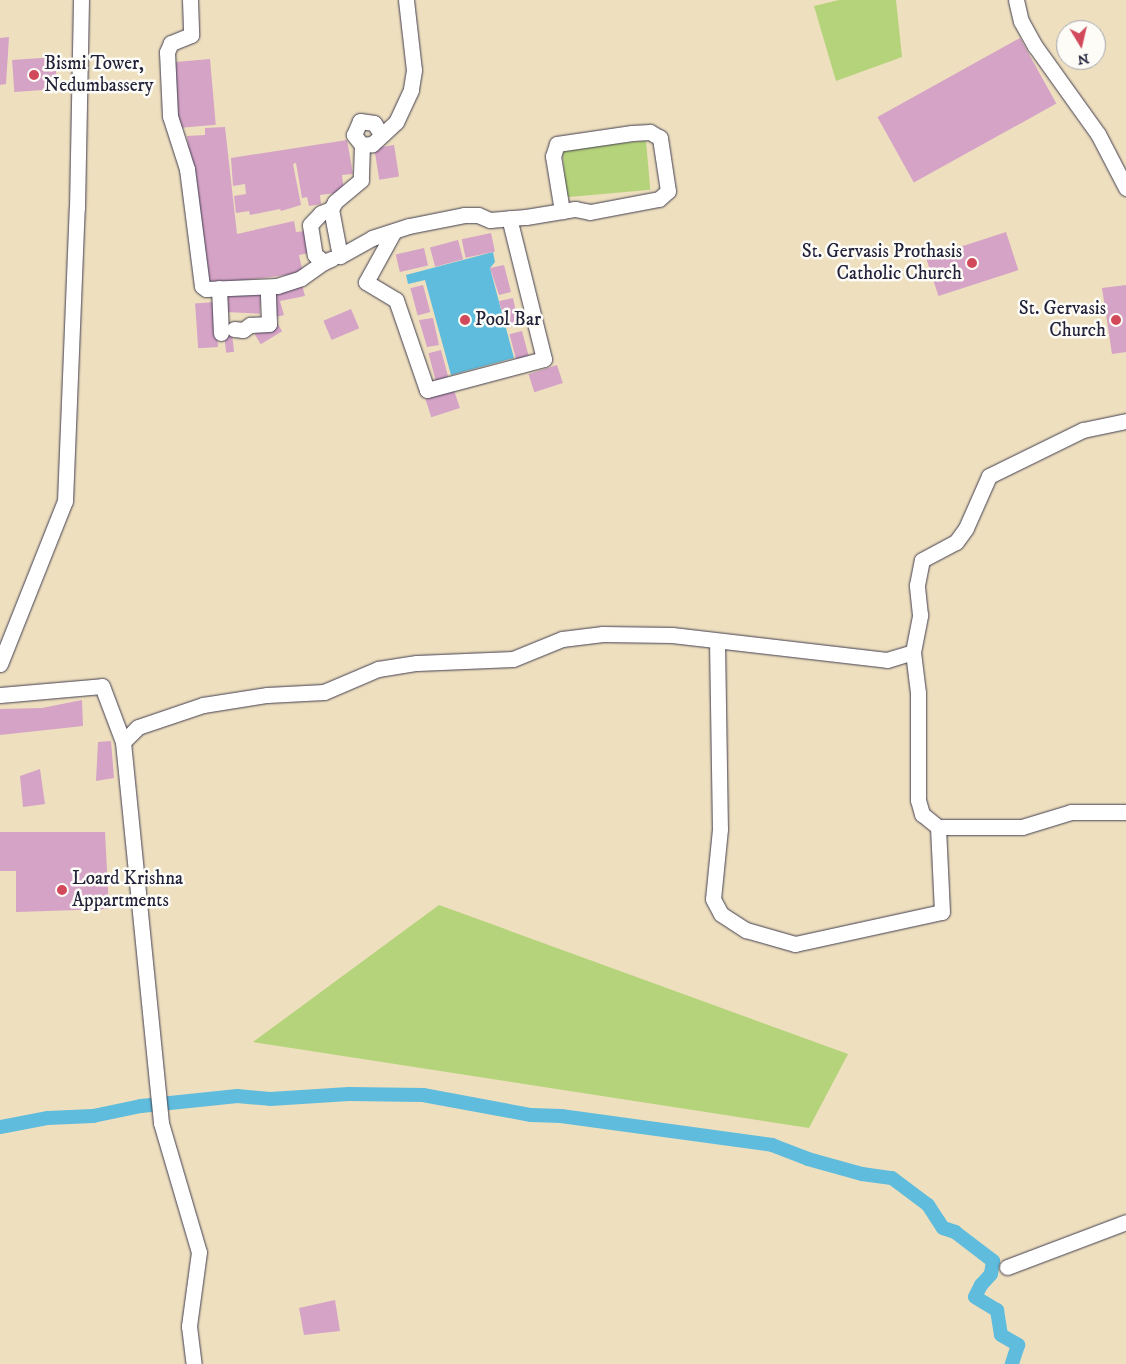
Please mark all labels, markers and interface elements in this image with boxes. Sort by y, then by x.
north arrow [1056,20,1106,70]
text: N [1076,49,1090,69]
place label: Bismi Tower, Nedumbassery [44,53,154,97]
marker: Bismi Tower, Nedumbassery [28,69,40,81]
place label: St. Gervasis Prothasis Catholic Church [802,241,962,285]
marker: St. Gervasis Prothasis Catholic Church [966,257,978,269]
place label: St. Gervasis Church [1019,298,1106,342]
place label: Pool Bar [475,309,541,331]
marker: Pool Bar [459,314,471,326]
marker: St. Gervasis Church [1110,314,1122,326]
place label: Loard Krishna Appartments [72,868,183,912]
marker: Loard Krishna Appartments [56,884,68,896]

